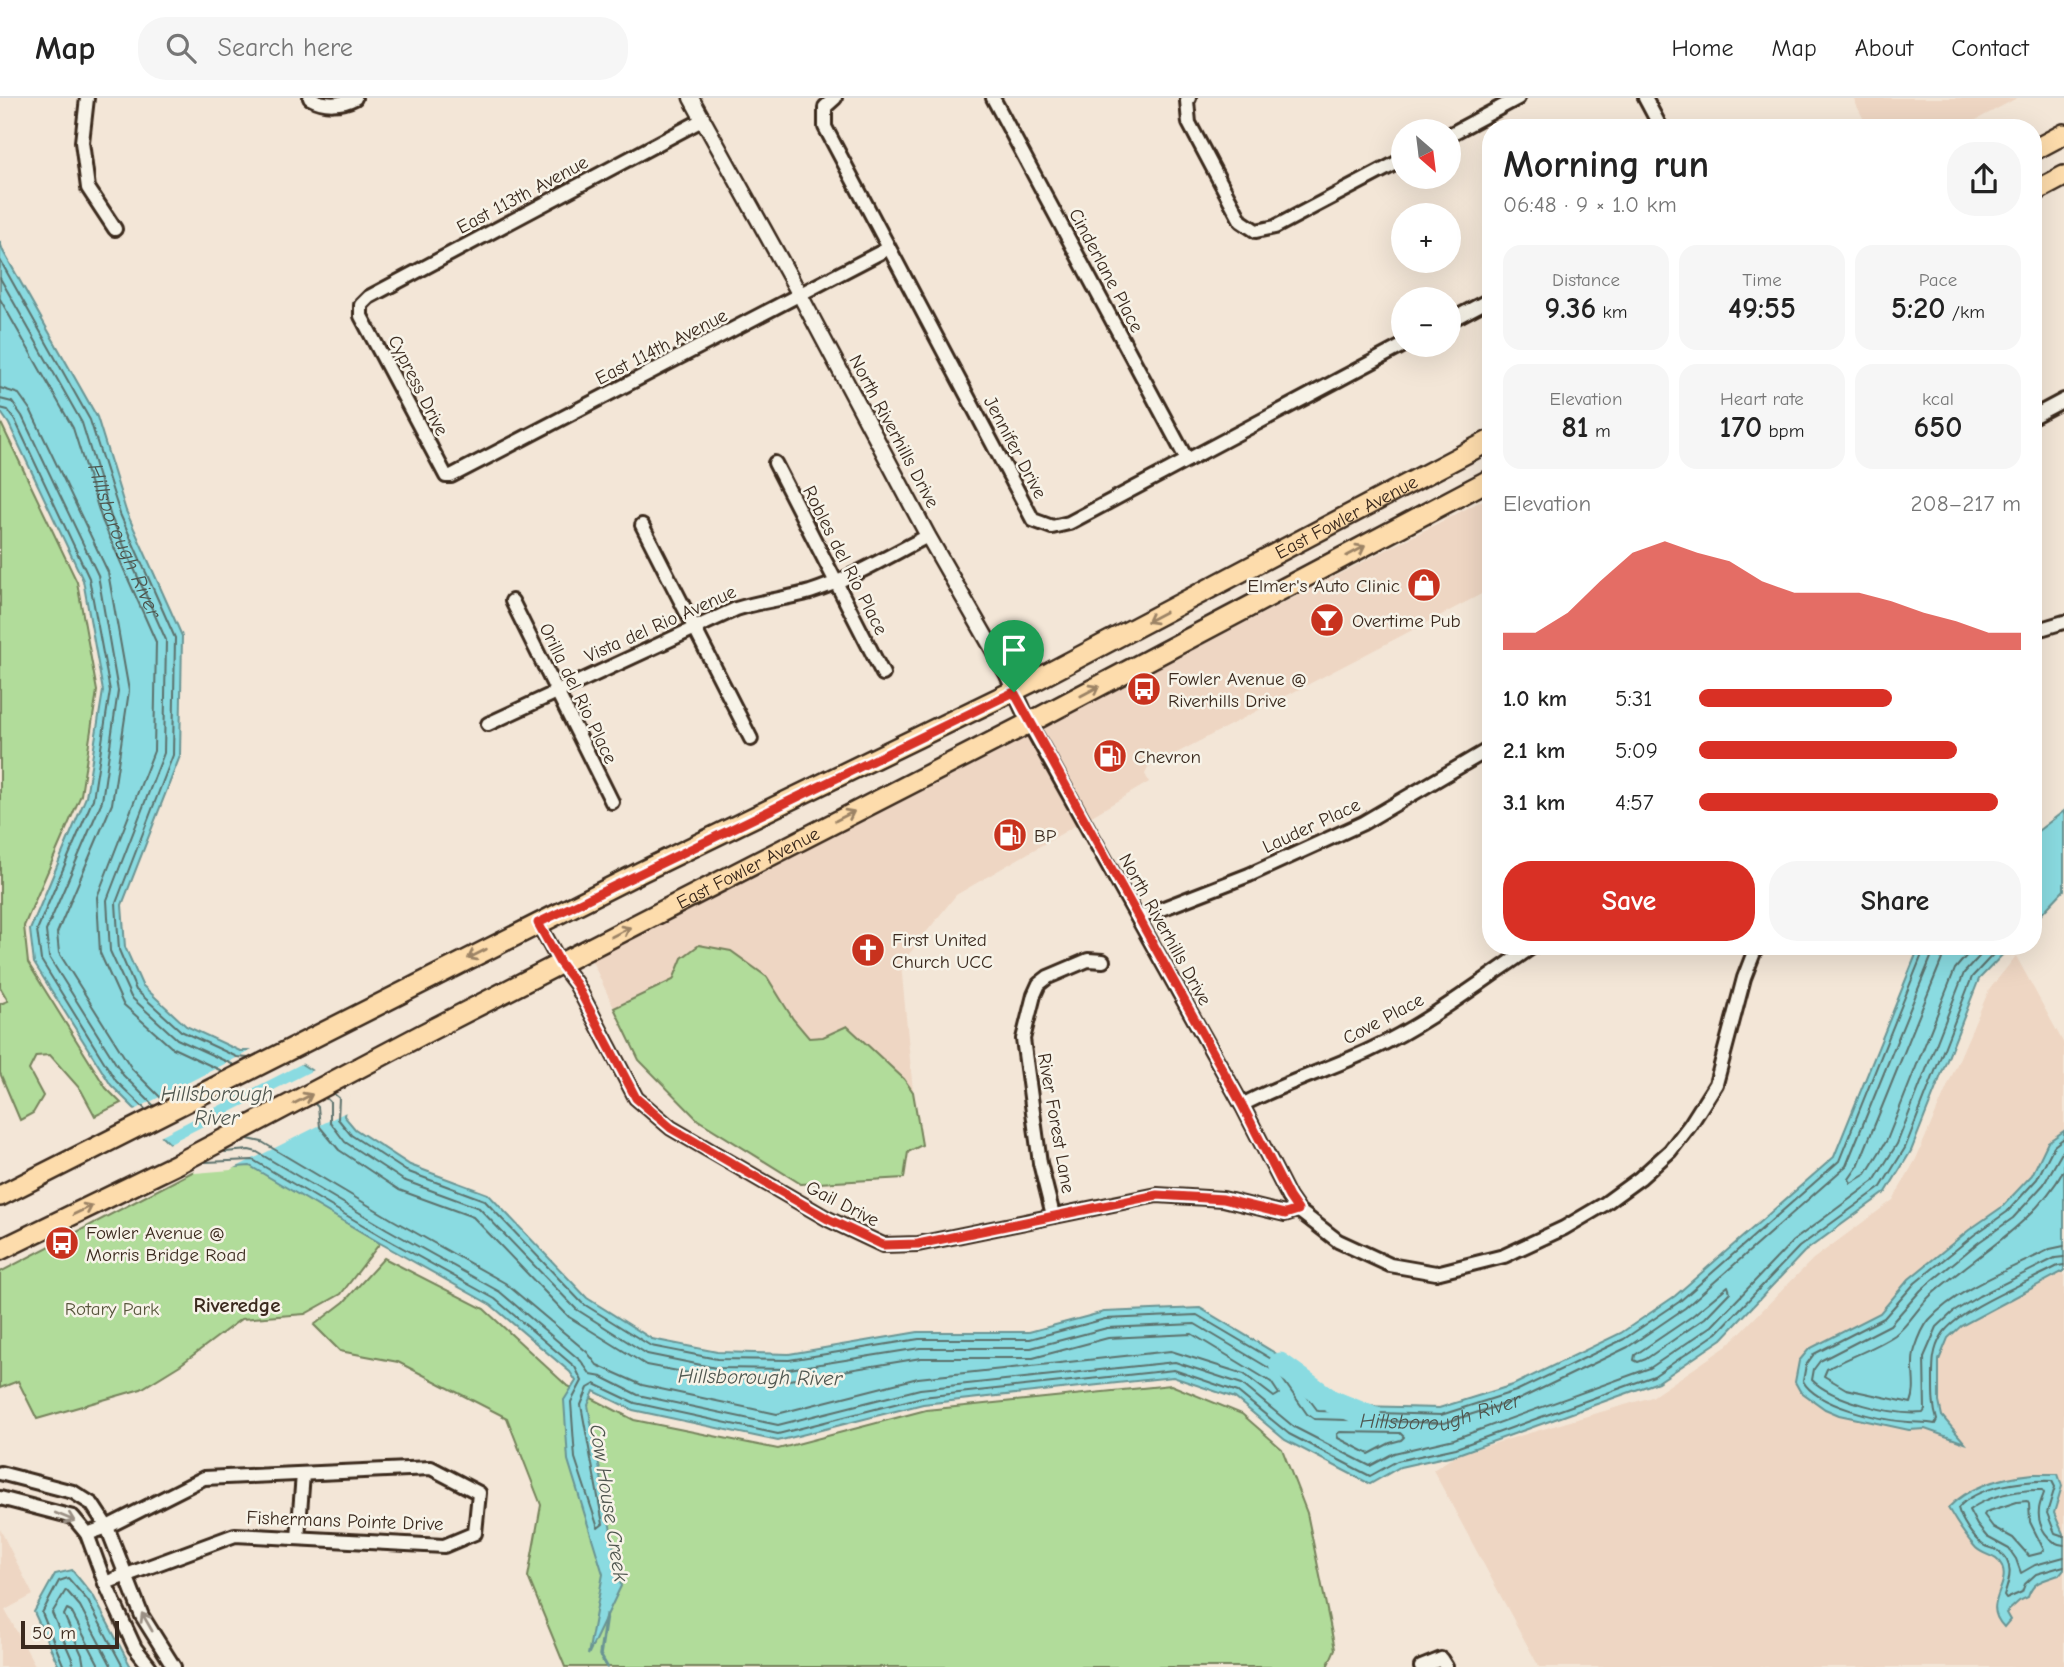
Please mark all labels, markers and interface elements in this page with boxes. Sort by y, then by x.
search box [138,17,628,80]
text: Map [35,29,96,67]
icon: search [162,29,200,67]
text: Search here [218,33,353,63]
text: Home [1672,34,1733,62]
text: Map [1771,34,1817,62]
text: About [1855,34,1913,62]
text: Contact [1951,34,2029,62]
north arrow [1391,119,1461,189]
map controls [1391,119,1461,357]
button: share [1947,142,2021,216]
text: Morning run [1503,143,1709,187]
street label: East 113th Avenue [453,151,592,239]
text: 06:48 · 9 × 1.0 km [1503,191,1677,218]
button: + [1391,203,1461,273]
street label: Cinderlane Place [1064,205,1148,336]
text: Distance [1552,269,1620,291]
text: Time [1742,269,1782,291]
text: Pace [1919,269,1957,291]
button: − [1391,287,1461,357]
text: 9.36 [1545,291,1596,326]
text: 49:55 [1728,291,1796,326]
text: 5:20 [1891,291,1945,326]
text: km [1596,301,1627,323]
text: /km [1945,301,1985,323]
street label: East 114th Avenue [592,304,731,390]
street label: Cypress Drive [383,331,453,439]
street label: North Riverhills Drive [844,351,944,512]
text: Elevation [1550,388,1622,410]
text: Heart rate [1720,388,1804,410]
text: kcal [1922,388,1954,410]
street label: Jennifer Drive [979,393,1051,502]
text: 81 [1561,410,1589,445]
text: 170 [1720,410,1762,445]
text: 650 [1914,410,1962,445]
text: m [1589,420,1611,442]
text: bpm [1762,420,1804,442]
water label: Hillsborough River [83,461,167,623]
street label: East Fowler Avenue [1272,471,1421,564]
street label: Robles del Rio Place [798,482,892,639]
text: Elevation [1503,490,1591,517]
text: 208–217 m [1911,490,2021,517]
one-way arrow [1345,543,1366,557]
shop icon: Elmer's Auto Clinic [1405,566,1443,604]
place label: Elmer's Auto Clinic [1247,575,1400,597]
street label: Vista del Rio Avenue [581,581,740,667]
bar icon: Overtime Pub [1308,601,1346,639]
place label: Overtime Pub [1352,610,1461,632]
one-way arrow [1146,611,1167,624]
street label: Orilla del Rio Place [534,619,622,767]
pin [984,620,1044,692]
icon: arrive [995,631,1033,669]
place label: Fowler Avenue @ Riverhills Drive [1168,668,1307,712]
bus stop icon: Fowler Avenue @ Riverhills Drive [1125,670,1163,708]
one-way arrow [1079,684,1100,697]
text: 1.0 km [1503,685,1567,712]
text: 5:31 [1615,685,1652,712]
fuel station icon: Chevron [1091,737,1129,775]
text: 2.1 km [1503,737,1565,764]
text: 5:09 [1615,737,1658,764]
place label: Chevron [1134,746,1201,768]
text: 3.1 km [1503,789,1565,816]
text: 4:57 [1615,789,1654,816]
street label: Lauder Place [1259,794,1364,858]
one-way arrow [834,809,855,823]
fuel station icon: BP [991,816,1029,854]
street label: East Fowler Avenue [673,822,823,914]
place label: BP [1034,825,1057,847]
street label: North Riverhills Drive [1114,850,1216,1009]
button: Save [1503,861,1755,941]
button: Share [1769,861,2021,941]
one-way arrow [610,924,631,938]
place label: First United Church UCC [892,929,993,973]
church icon: First United Church UCC [849,931,887,969]
one-way arrow [467,948,488,962]
street label: Cove Place [1339,988,1428,1049]
street label: River Forest Lane [1033,1051,1079,1195]
water label: Hillsborough River [161,1082,273,1130]
one-way arrow [292,1091,313,1105]
street label: Gail Drive [802,1176,883,1232]
one-way arrow [72,1202,93,1216]
place label: Fowler Avenue @ Morris Bridge Road [86,1222,246,1266]
bus stop icon: Fowler Avenue @ Morris Bridge Road [43,1224,81,1262]
district label: Riveredge [193,1293,281,1317]
park label: Rotary Park [65,1298,160,1320]
water label: Hillsborough River [678,1364,844,1390]
water label: Hillsborough River [1359,1387,1526,1436]
water label: Cow House Creek [585,1423,633,1584]
street label: Fishermans Pointe Drive [246,1507,444,1535]
one-way arrow [54,1511,75,1524]
one-way arrow [139,1613,153,1633]
scale bar [21,1618,119,1650]
text: 50 m [32,1622,76,1644]

